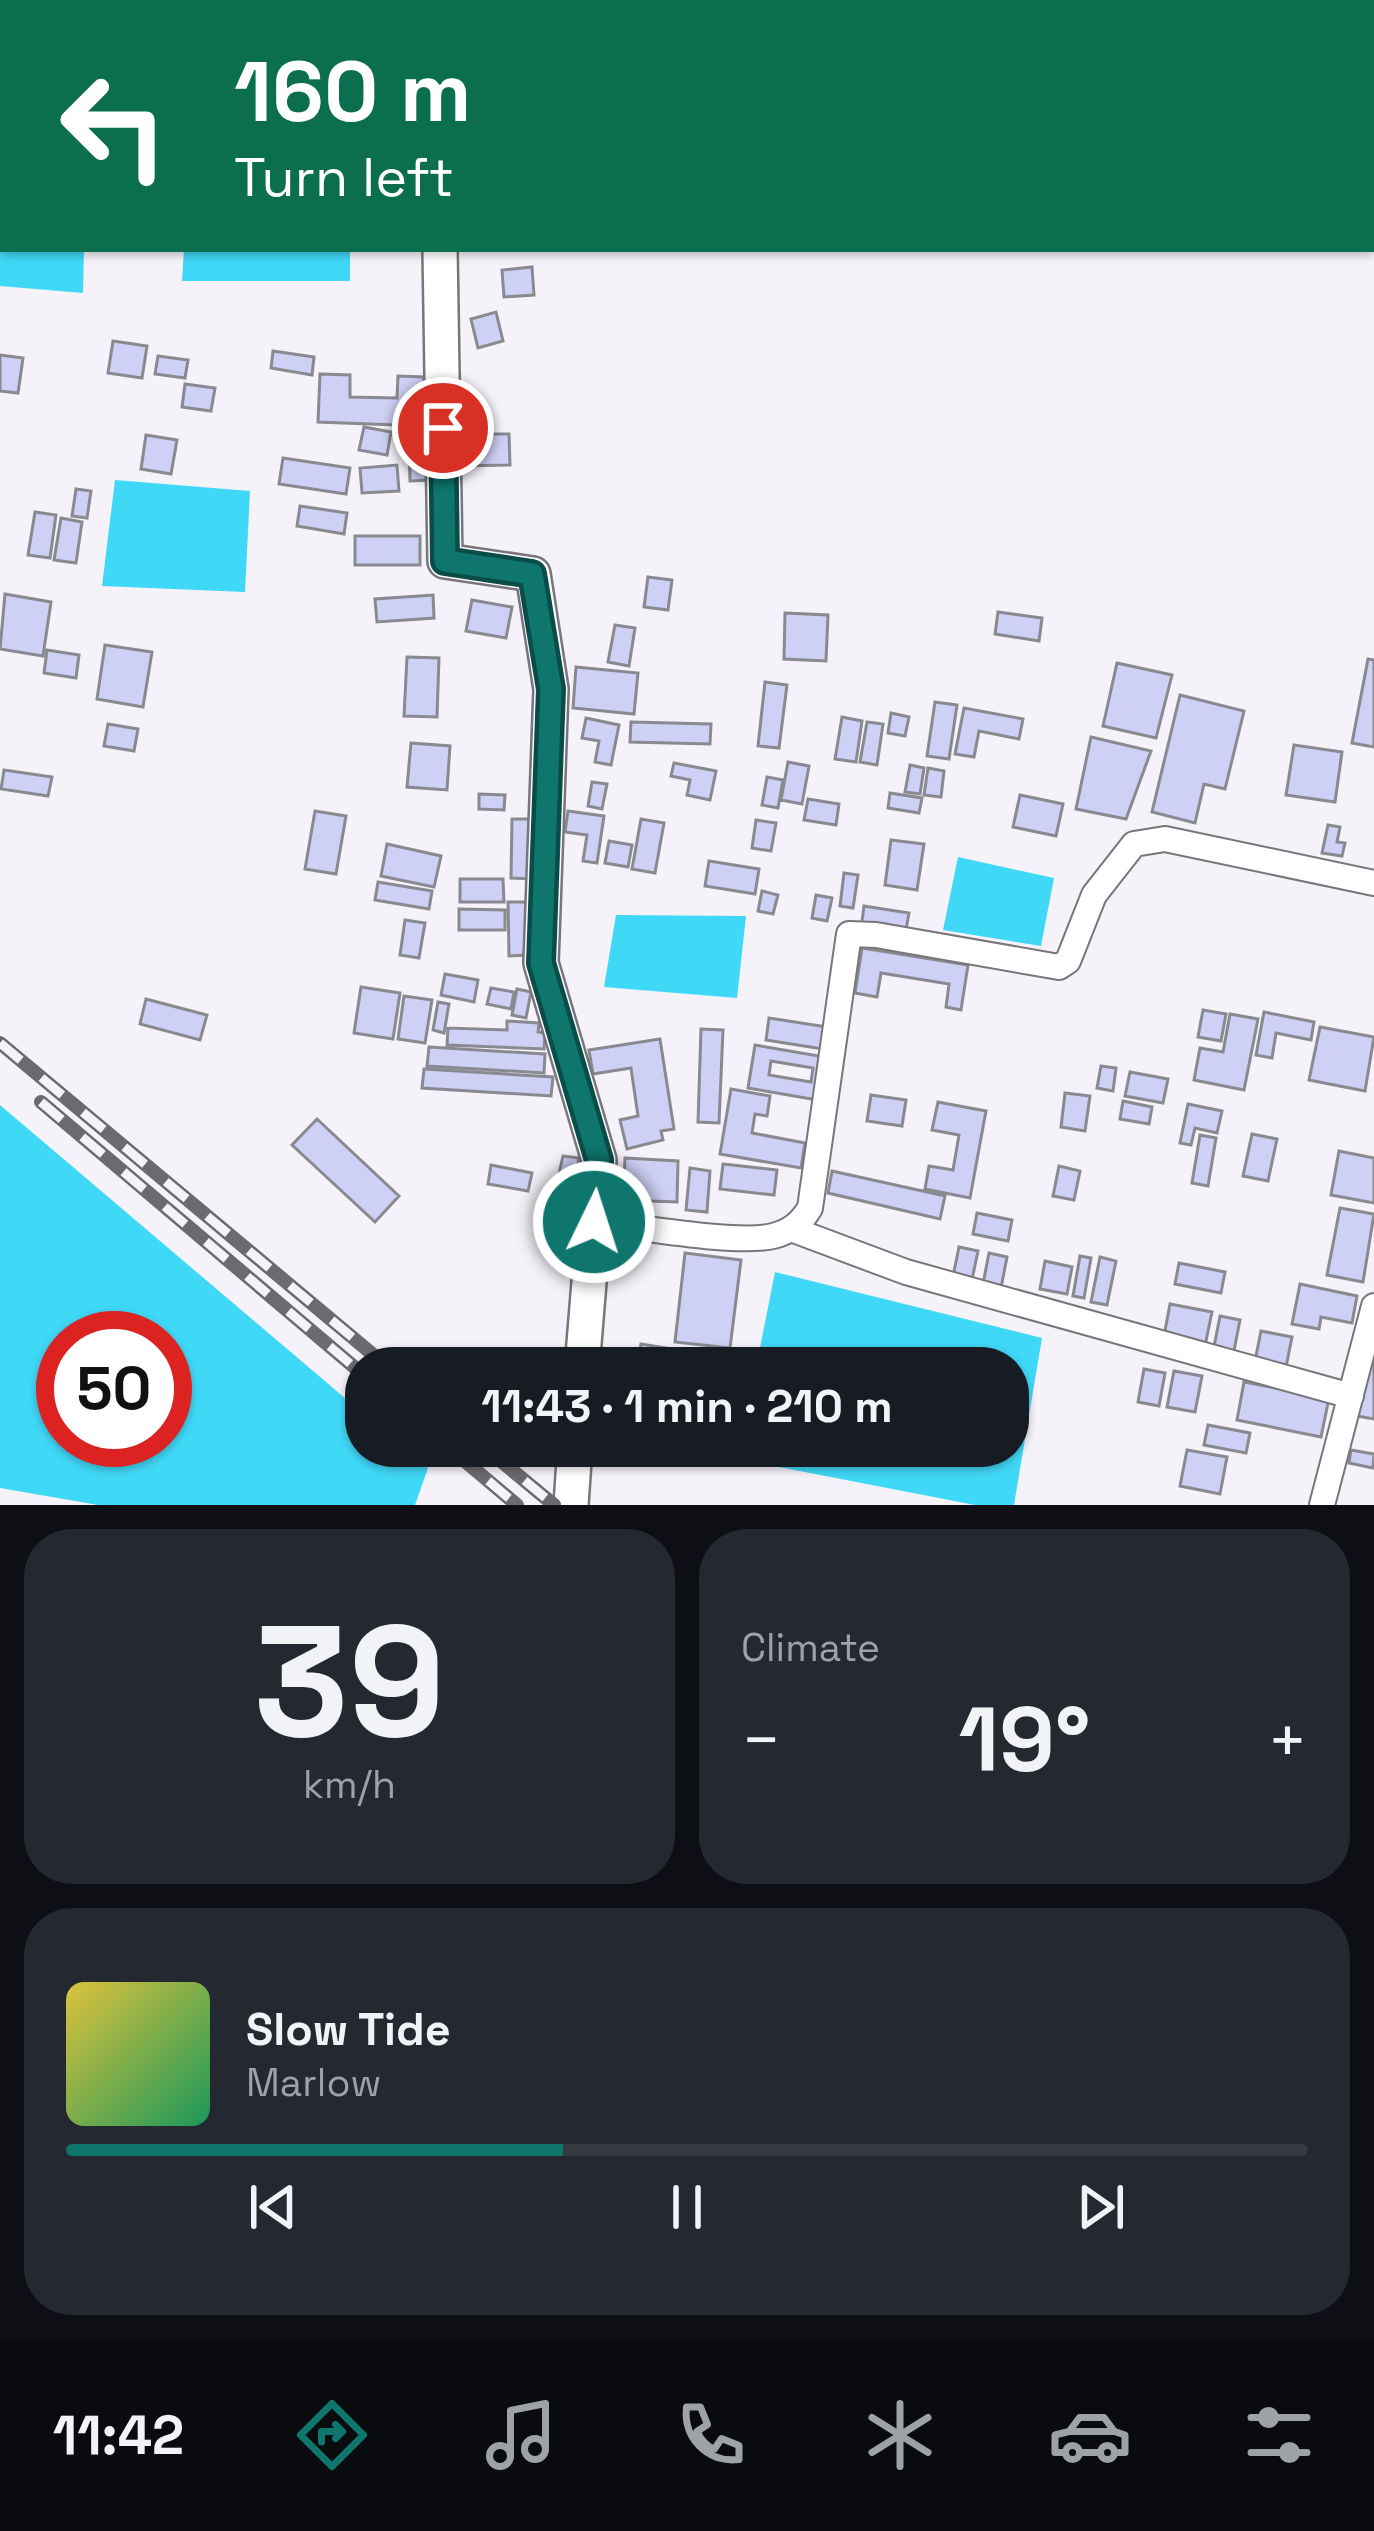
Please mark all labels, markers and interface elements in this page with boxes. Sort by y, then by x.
text: 160 m [234,38,471,146]
icon: left [36,48,192,204]
text: Turn left [234,143,454,212]
pin [392,377,494,479]
icon: arrive [410,395,476,461]
position arrow [531,1159,657,1285]
speed limit sign: 50 [36,1311,192,1467]
text: 11:43 · 1 min · 210 m [481,1378,893,1435]
text: 39 [254,1582,445,1782]
text: Climate [741,1623,880,1672]
text: 19° [959,1682,1090,1797]
text: − [741,1698,782,1782]
text: + [1267,1698,1308,1782]
text: km/h [303,1760,396,1809]
text: Slow Tide [246,2001,451,2058]
text: Marlow [246,2058,381,2107]
icon: previous [240,2174,306,2240]
icon: pause [654,2174,720,2240]
icon: next [1068,2174,1134,2240]
icon: directions [290,2393,374,2477]
icon: music [479,2393,563,2477]
icon: phone [669,2393,753,2477]
icon: climate [858,2393,942,2477]
icon: car [1048,2393,1132,2477]
icon: filters [1237,2393,1321,2477]
text: 11:42 [53,2401,184,2470]

